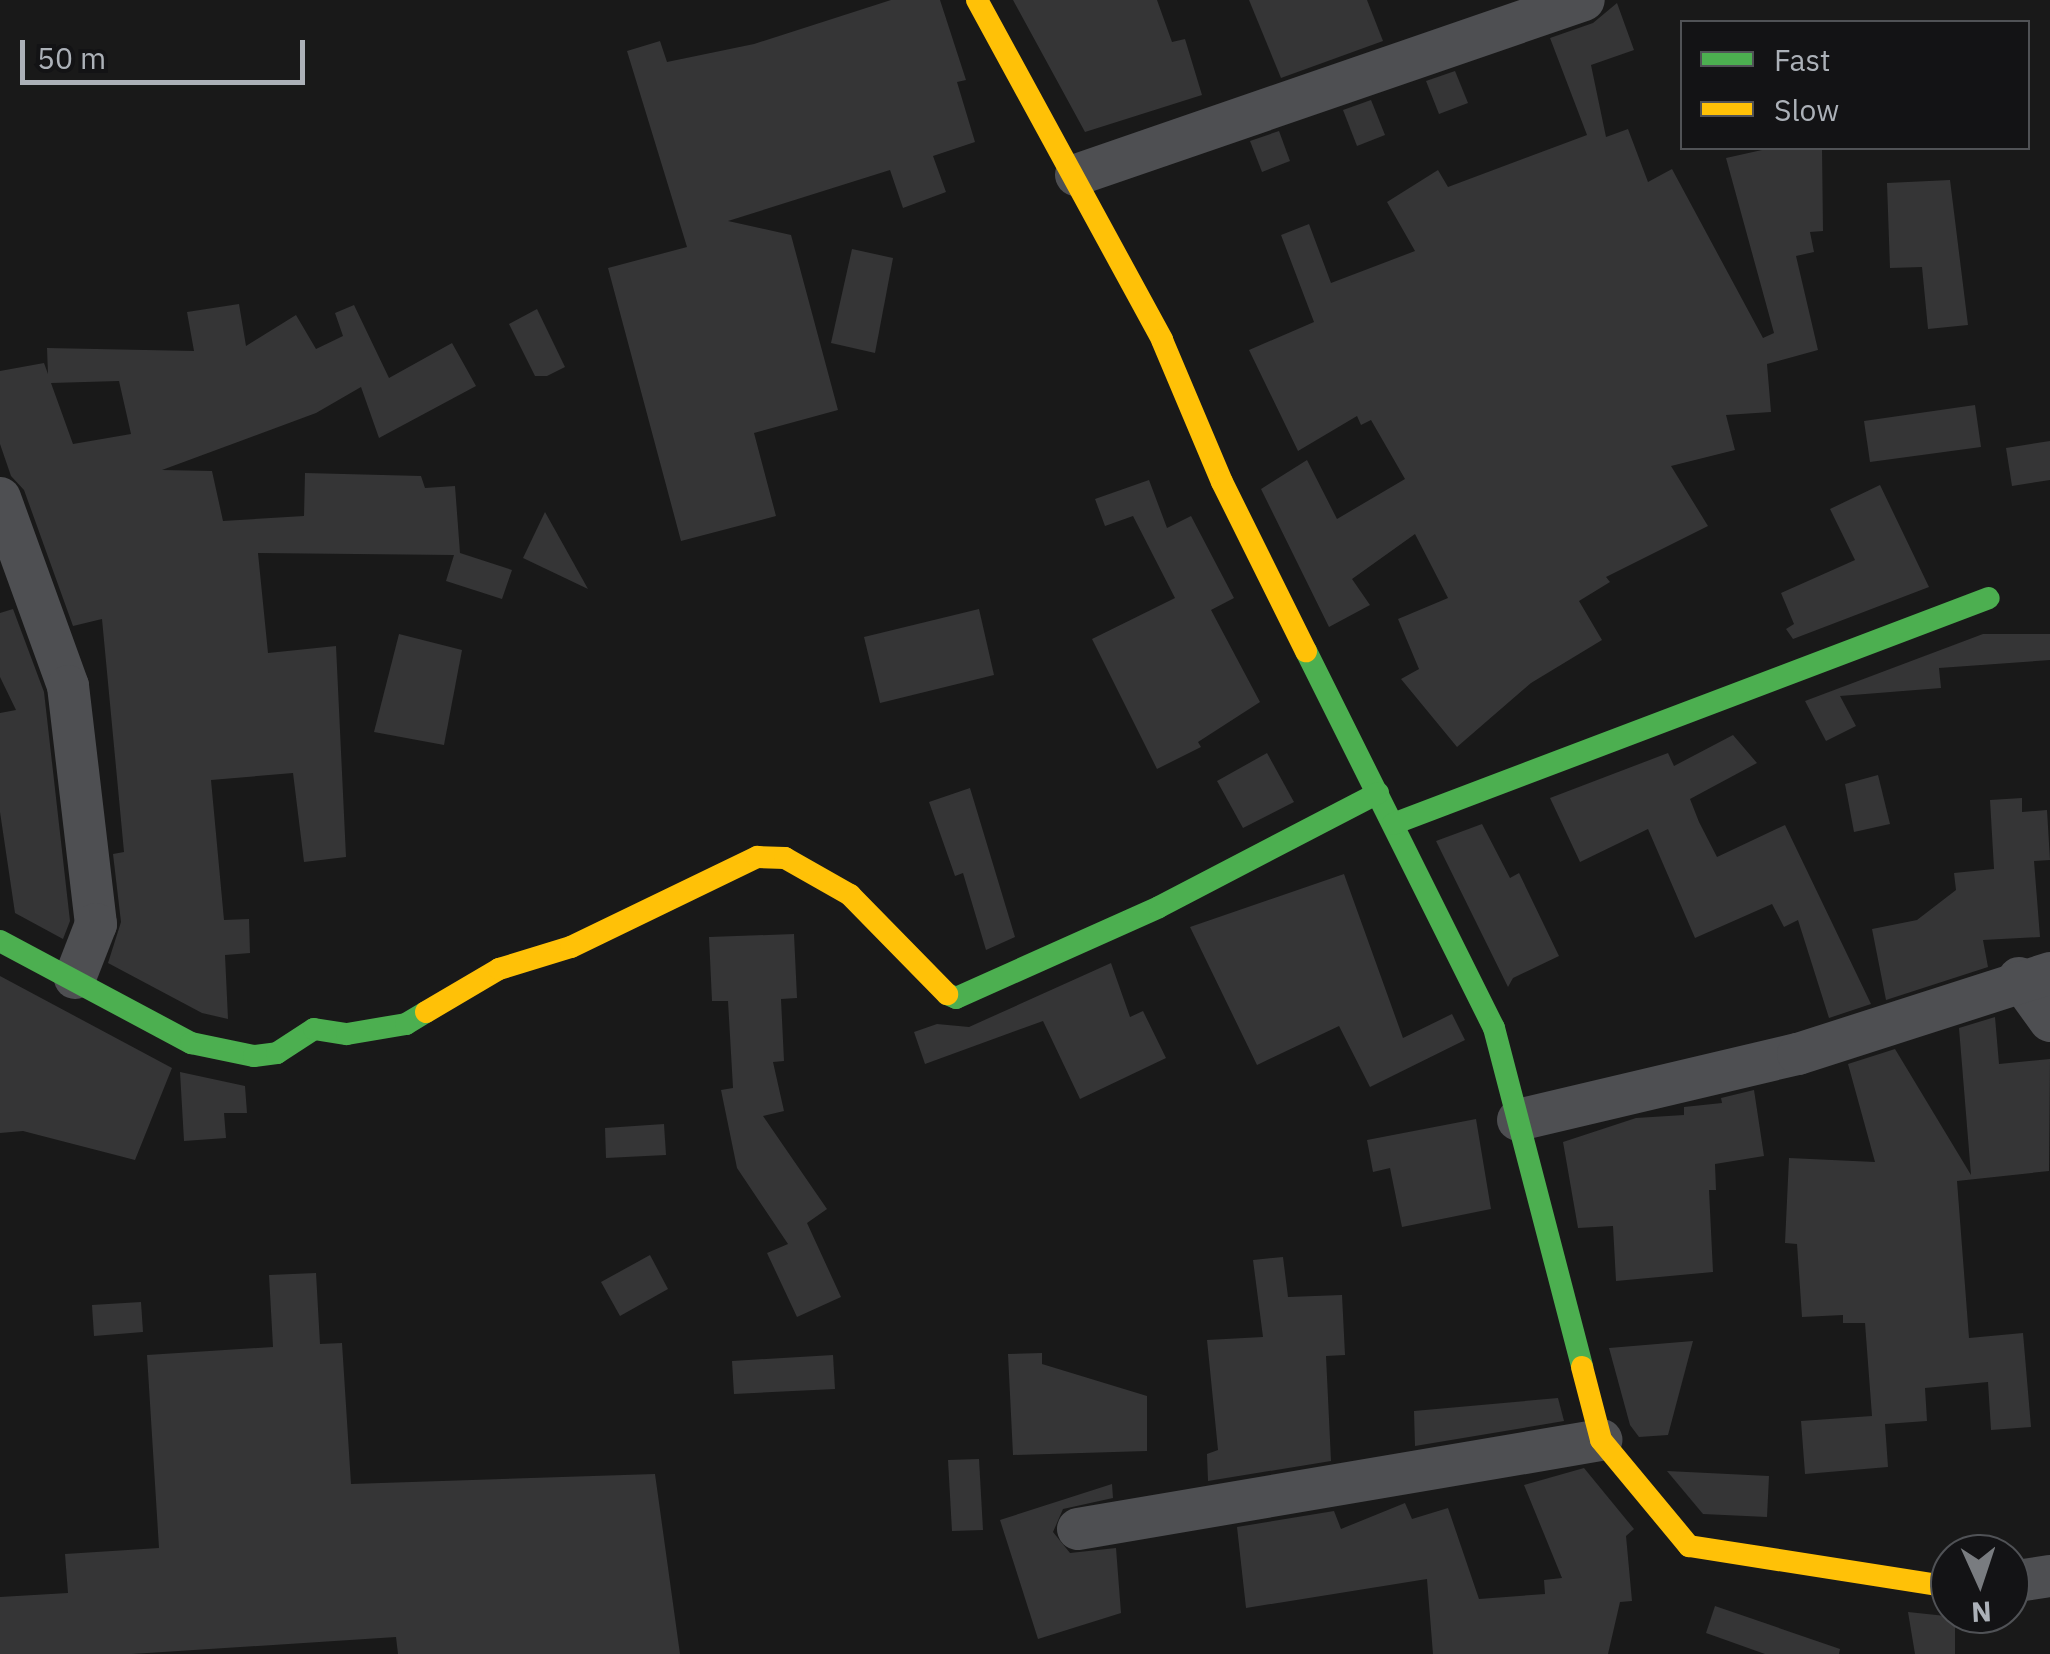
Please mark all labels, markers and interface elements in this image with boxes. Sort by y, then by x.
scale bar [25,20,310,82]
legend [1680,20,2030,150]
text: 50 m [37,38,106,77]
text: Fast [1774,40,1831,79]
text: Slow [1774,90,1839,129]
north arrow [1930,1534,2030,1634]
text: N [1970,1593,1993,1631]

